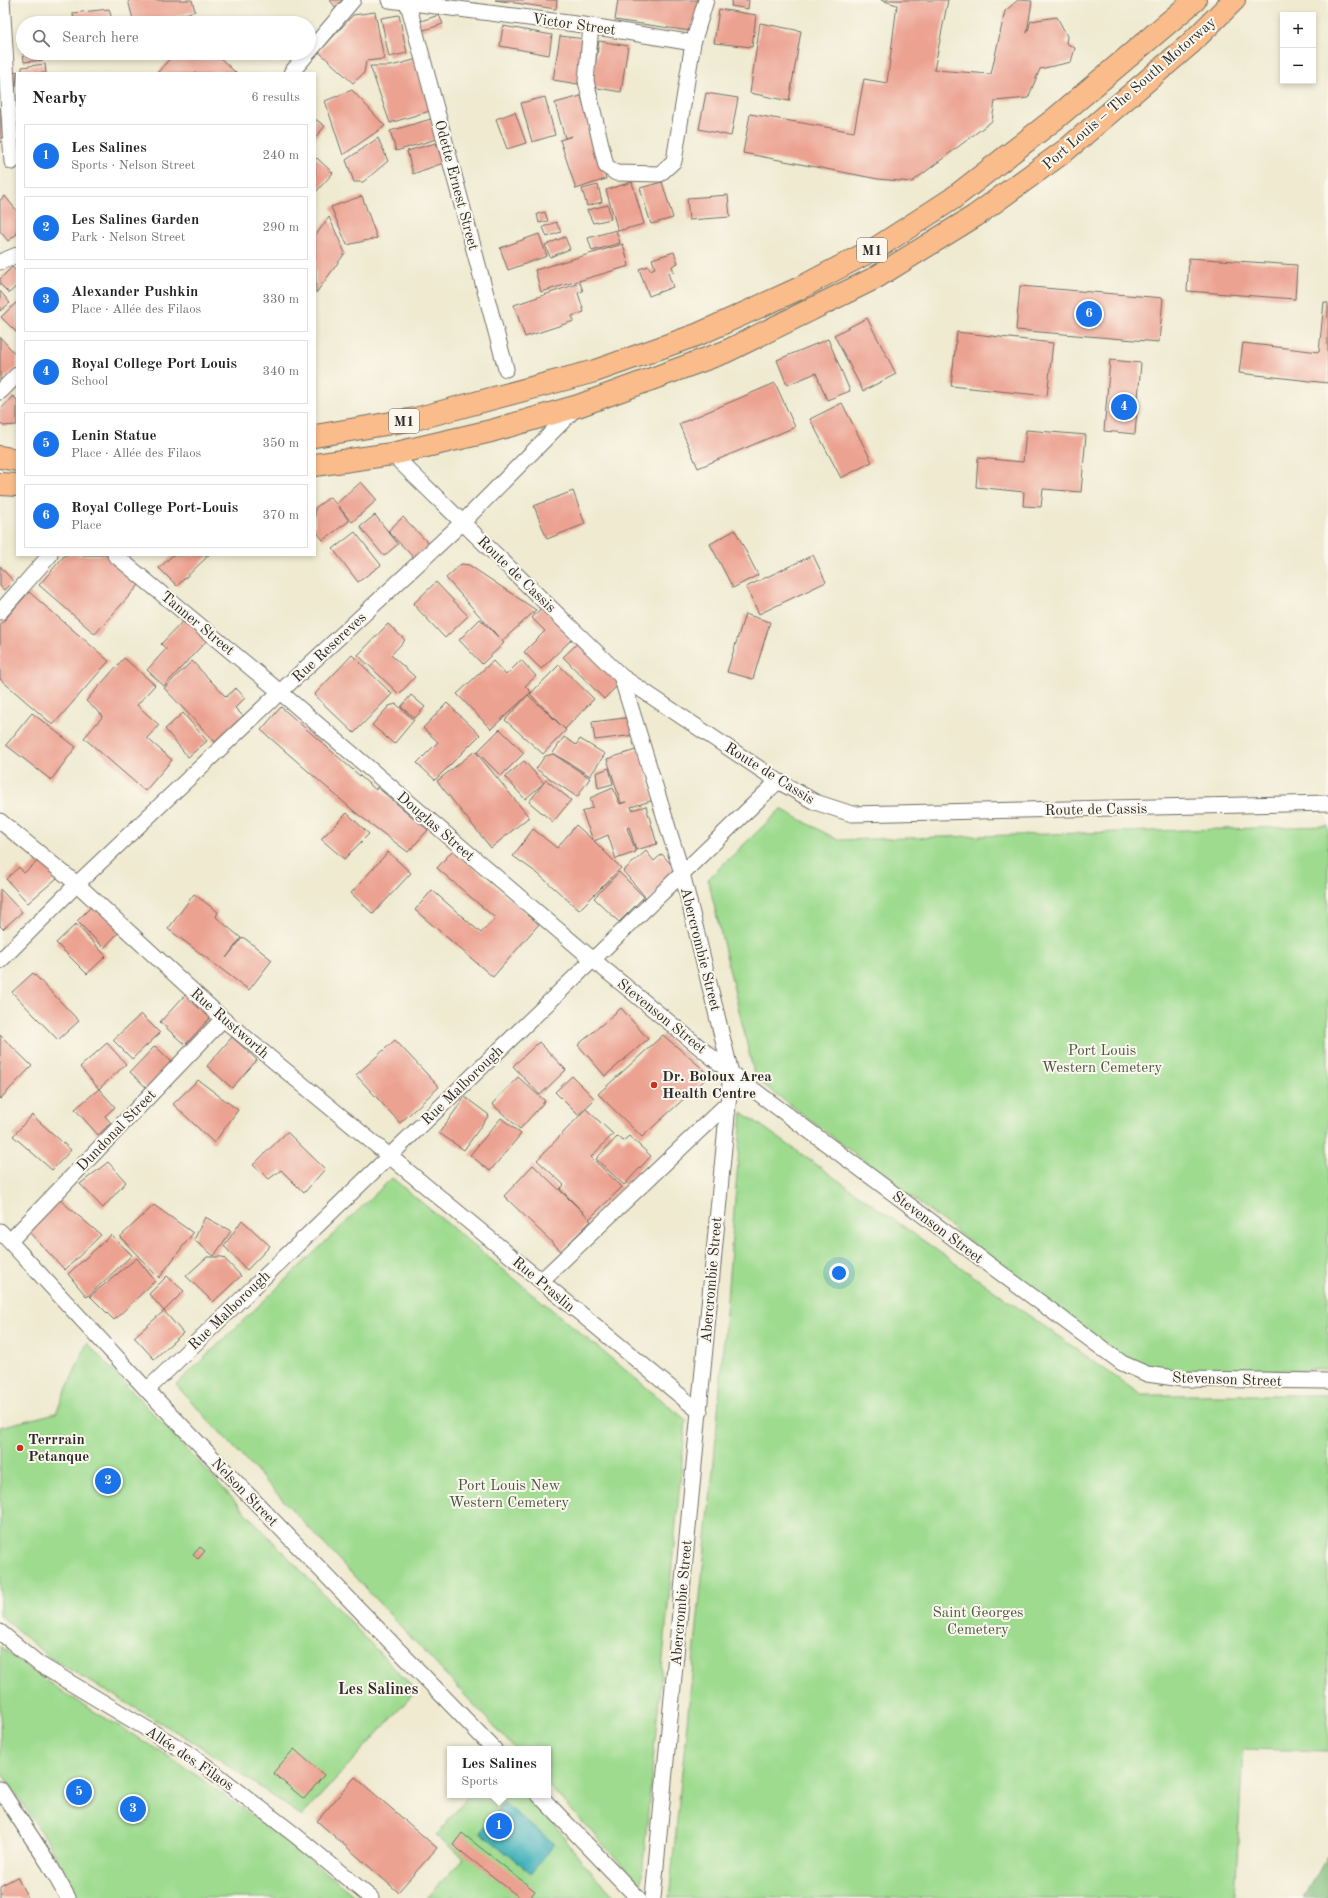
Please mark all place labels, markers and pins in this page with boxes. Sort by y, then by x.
pin: 6 [1076,299,1102,329]
pin: 4 [1111,392,1137,422]
place label: Dr. Boloux Area Health Centre [662,1070,772,1102]
marker: Dr. Boloux Area Health Centre [649,1080,659,1090]
place label: Terrrain Petanque [28,1433,89,1465]
marker: Terrrain Petanque [15,1443,25,1453]
pin: 2 [95,1466,121,1496]
pin: 5 [66,1777,92,1807]
pin: 3 [120,1794,146,1824]
pin: 1 [486,1811,512,1841]

